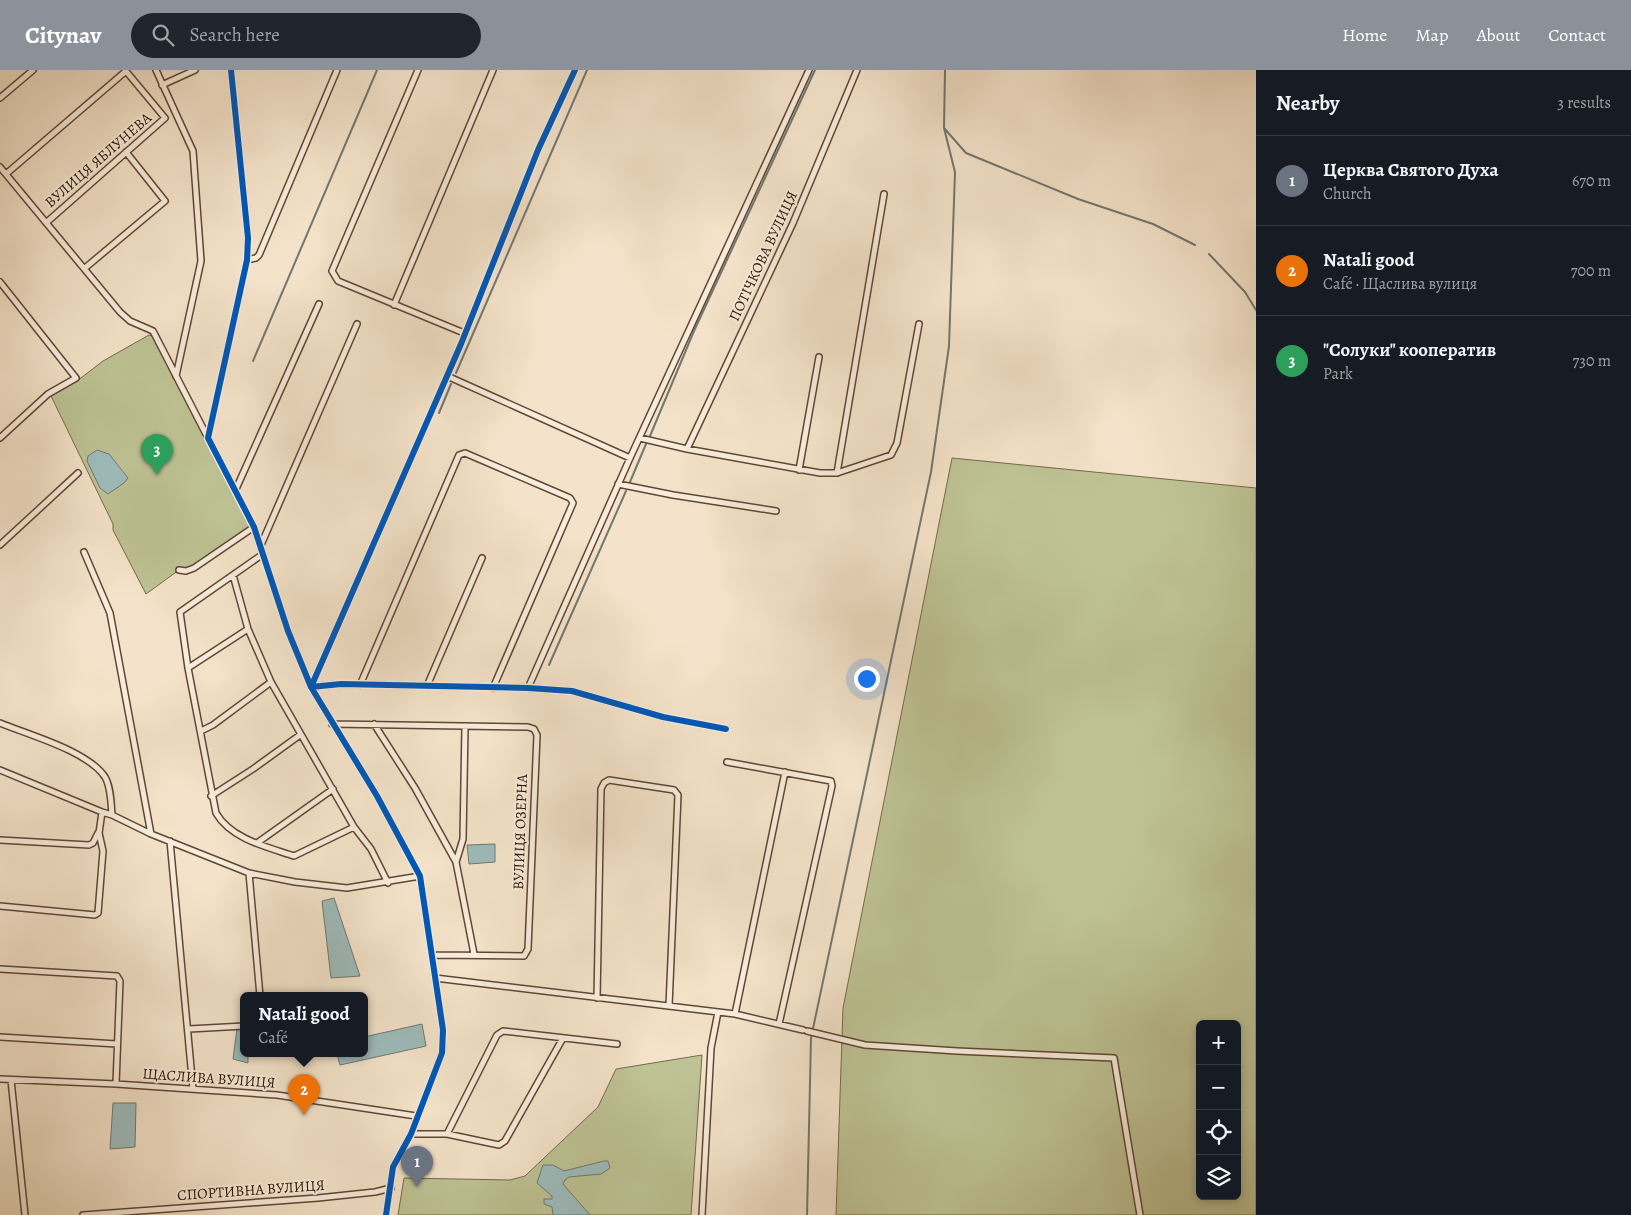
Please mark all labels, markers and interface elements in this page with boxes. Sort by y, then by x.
search box [131,13,481,58]
text: Citynav [25,19,101,51]
icon: search [149,21,177,49]
text: Search here [189,22,280,48]
text: Home [1342,23,1387,47]
text: Map [1415,23,1448,47]
text: About [1476,23,1520,47]
text: Contact [1548,23,1606,47]
text: Nearby [1276,89,1339,117]
text: 3 results [1557,92,1611,114]
street label: ВУЛИЦЯ ЯБЛУНЕВА [40,108,156,212]
text: Церква Святого Духа [1323,157,1498,183]
text: 1 [1289,170,1295,192]
text: 670 m [1572,170,1611,192]
text: Church [1323,183,1372,205]
street label: ПОТІЧКОВА ВУЛИЦЯ [724,188,802,324]
text: Natali good [1323,247,1414,273]
text: 2 [1288,260,1296,282]
text: 700 m [1571,260,1611,282]
text: Café · Щаслива вулиця [1323,273,1477,295]
text: "Солуки" кооператив [1323,337,1496,363]
text: 3 [1289,350,1295,372]
text: 730 m [1573,350,1611,372]
text: Park [1323,363,1353,385]
pin: 3 [141,434,173,475]
your location [854,666,880,692]
street label: ВУЛИЦЯ ОЗЕРНА [508,773,532,890]
popup [240,992,368,1057]
text: Natali good [258,1001,350,1027]
map controls [1196,1020,1241,1200]
button: + [1196,1020,1241,1065]
text: Café [258,1027,288,1049]
street label: ЩАСЛИВА ВУЛИЦЯ [142,1063,276,1093]
button: − [1196,1065,1241,1110]
pin: 2 [288,1074,320,1115]
button: locate [1196,1110,1241,1155]
pin: 1 [401,1146,433,1187]
button: layers [1196,1155,1241,1200]
street label: СПОРТИВНА ВУЛИЦЯ [176,1175,326,1205]

